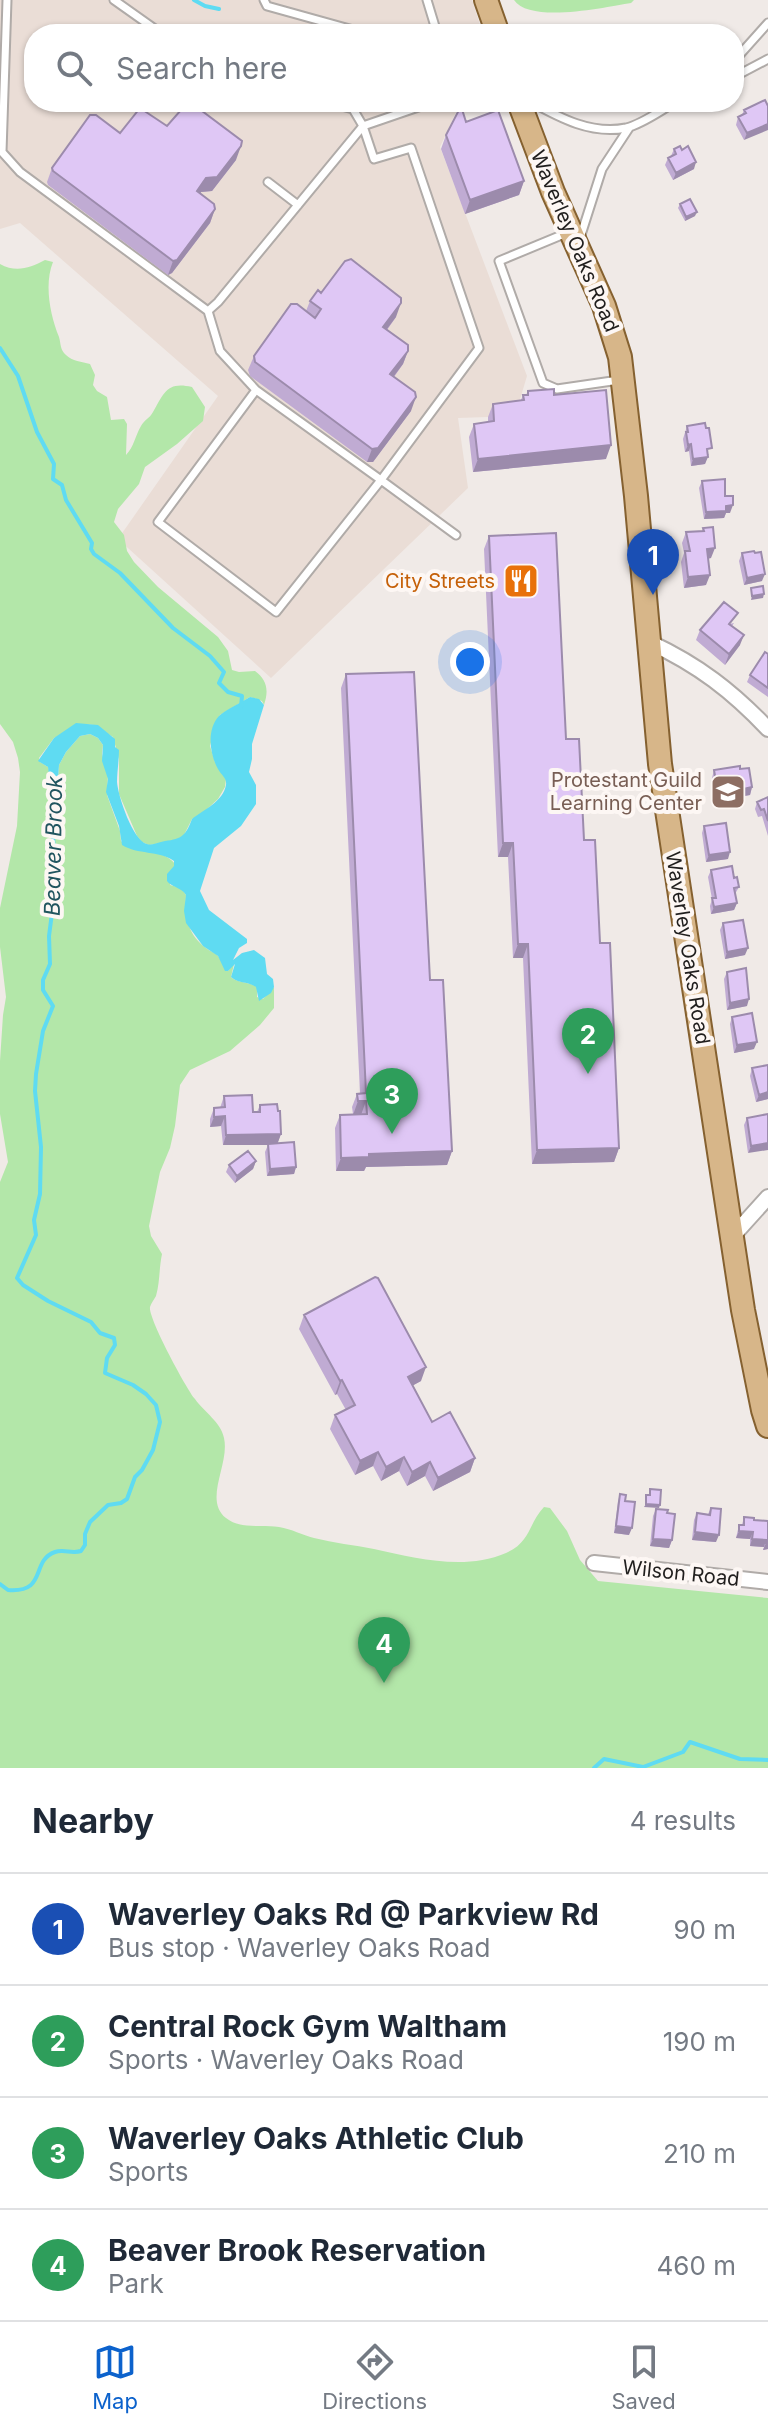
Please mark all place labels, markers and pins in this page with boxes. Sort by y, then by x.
pin: 1 [627,529,679,595]
restaurant icon: City Streets [502,562,540,600]
place label: City Streets [385,569,495,593]
place label: Protestant Guild Learning Center [550,768,702,815]
school or university icon: Protestant Guild Learning Center [709,773,747,811]
pin: 2 [562,1008,614,1074]
pin: 3 [366,1068,418,1134]
pin: 4 [358,1617,410,1683]

